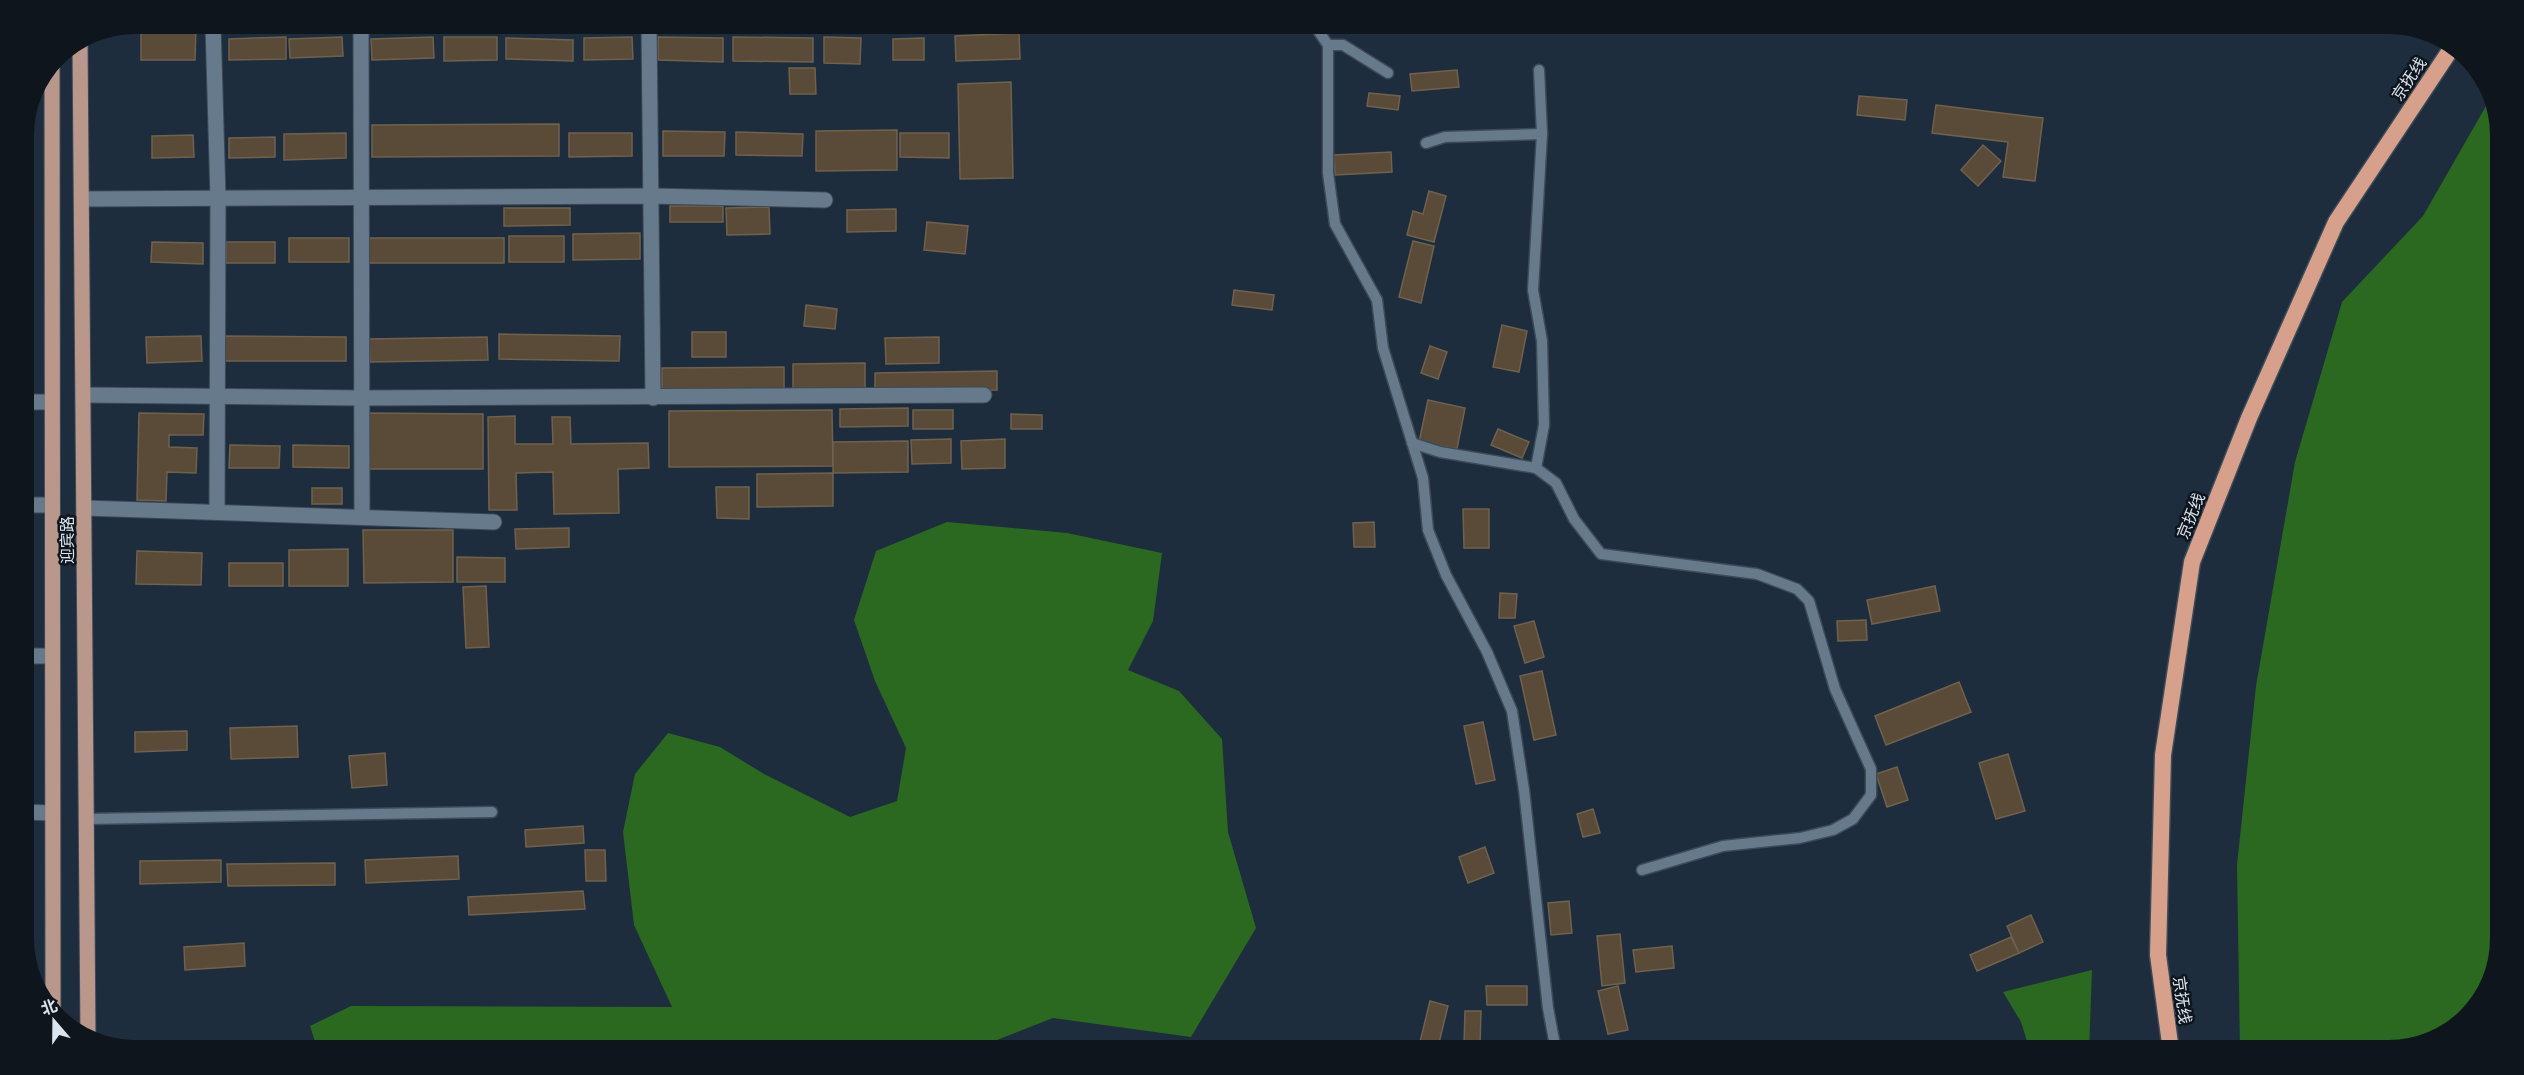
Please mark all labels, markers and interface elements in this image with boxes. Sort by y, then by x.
street label: 京抚线 [2389,54,2429,104]
street label: 京抚线 [2174,491,2208,541]
street label: 迎宾路 [59,516,76,564]
street label: 京抚线 [2170,975,2194,1025]
north arrow [24,991,84,1051]
text: 北 [39,997,59,1018]

